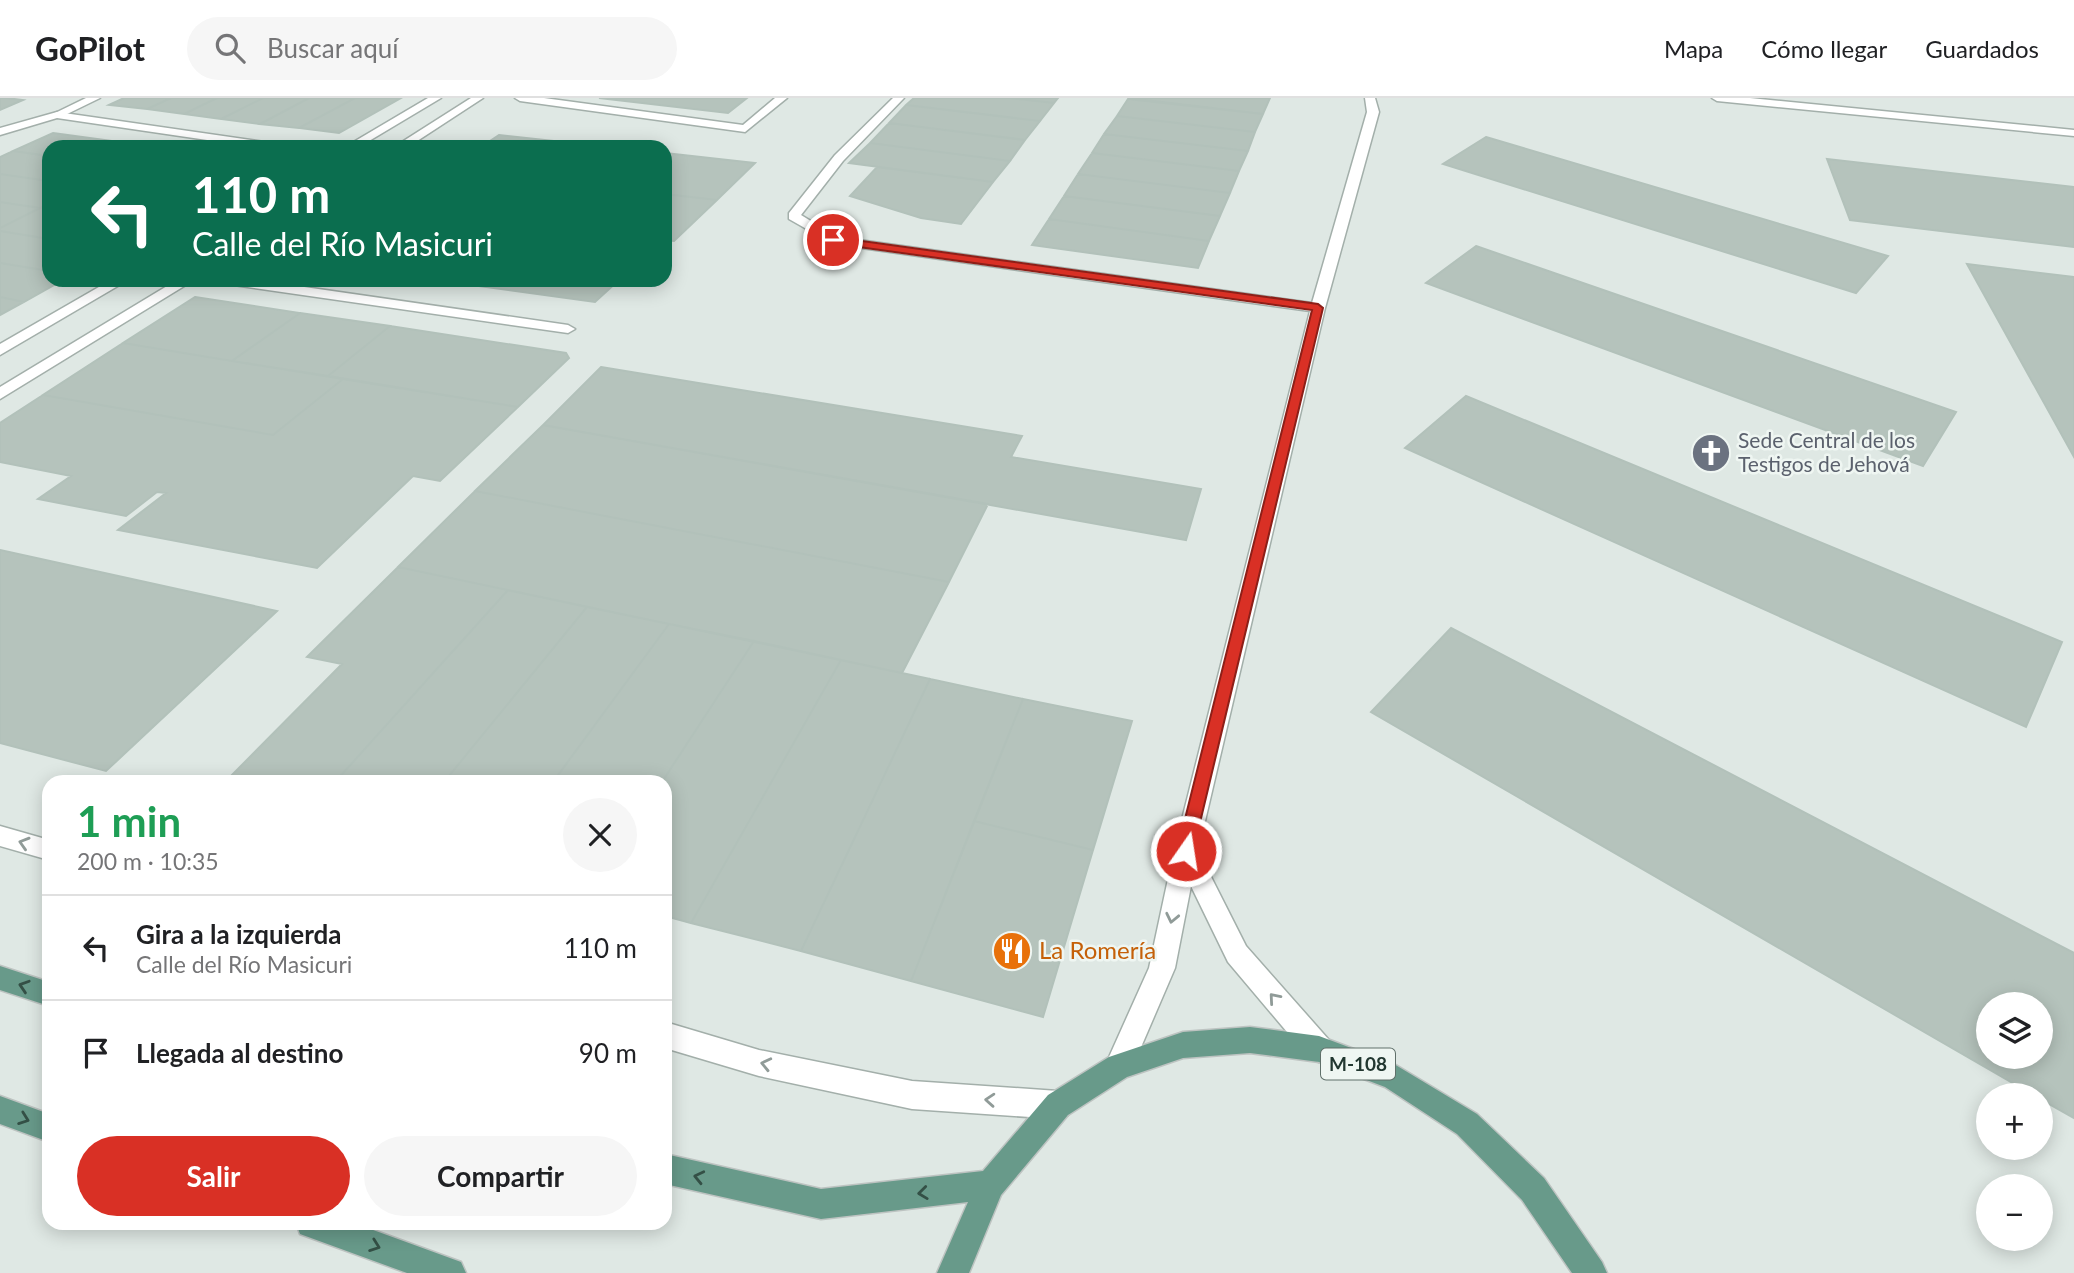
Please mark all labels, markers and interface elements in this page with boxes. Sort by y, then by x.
search box [187,17,677,80]
text: GoPilot [35,28,145,68]
icon: search [211,29,249,67]
text: Buscar aquí [267,32,399,64]
text: Mapa [1664,34,1723,63]
text: Cómo llegar [1761,34,1887,63]
text: Guardados [1925,34,2039,63]
text: 110 m [192,165,330,223]
icon: left [77,168,168,259]
pin [803,210,863,270]
icon: arrive [814,221,852,259]
text: Calle del Río Masicuri [192,224,493,263]
place label: Sede Central de los Testigos de Jehová [1738,427,1915,476]
church icon: Sede Central de los Testigos de Jehová [1690,432,1732,474]
text: 1 min [77,796,181,846]
button: close [563,798,637,872]
position arrow [1149,814,1223,888]
one-way arrow [19,836,31,851]
text: 200 m · 10:35 [77,847,219,875]
one-way arrow [1165,912,1180,924]
text: Gira a la izquierda [136,918,342,950]
icon: left [77,929,115,967]
restaurant icon: La Romería [991,930,1033,972]
text: 110 m [564,932,637,964]
place label: La Romería [1039,935,1156,964]
text: Calle del Río Masicuri [136,950,352,978]
one-way arrow [19,980,31,994]
map controls [1976,992,2053,1251]
button: layers [1976,992,2053,1069]
one-way arrow [1270,993,1282,1006]
icon: arrive [77,1034,115,1072]
text: Llegada al destino [136,1037,343,1069]
text: 90 m [579,1037,637,1069]
road number: M-108 [1321,1048,1395,1080]
one-way arrow [760,1058,772,1072]
button: + [1976,1083,2053,1160]
one-way arrow [984,1093,995,1108]
one-way arrow [18,1111,30,1125]
button: Salir [77,1136,350,1216]
button: Compartir [364,1136,637,1216]
one-way arrow [693,1170,705,1185]
button: − [1976,1174,2053,1251]
one-way arrow [917,1185,929,1200]
one-way arrow [369,1238,381,1252]

